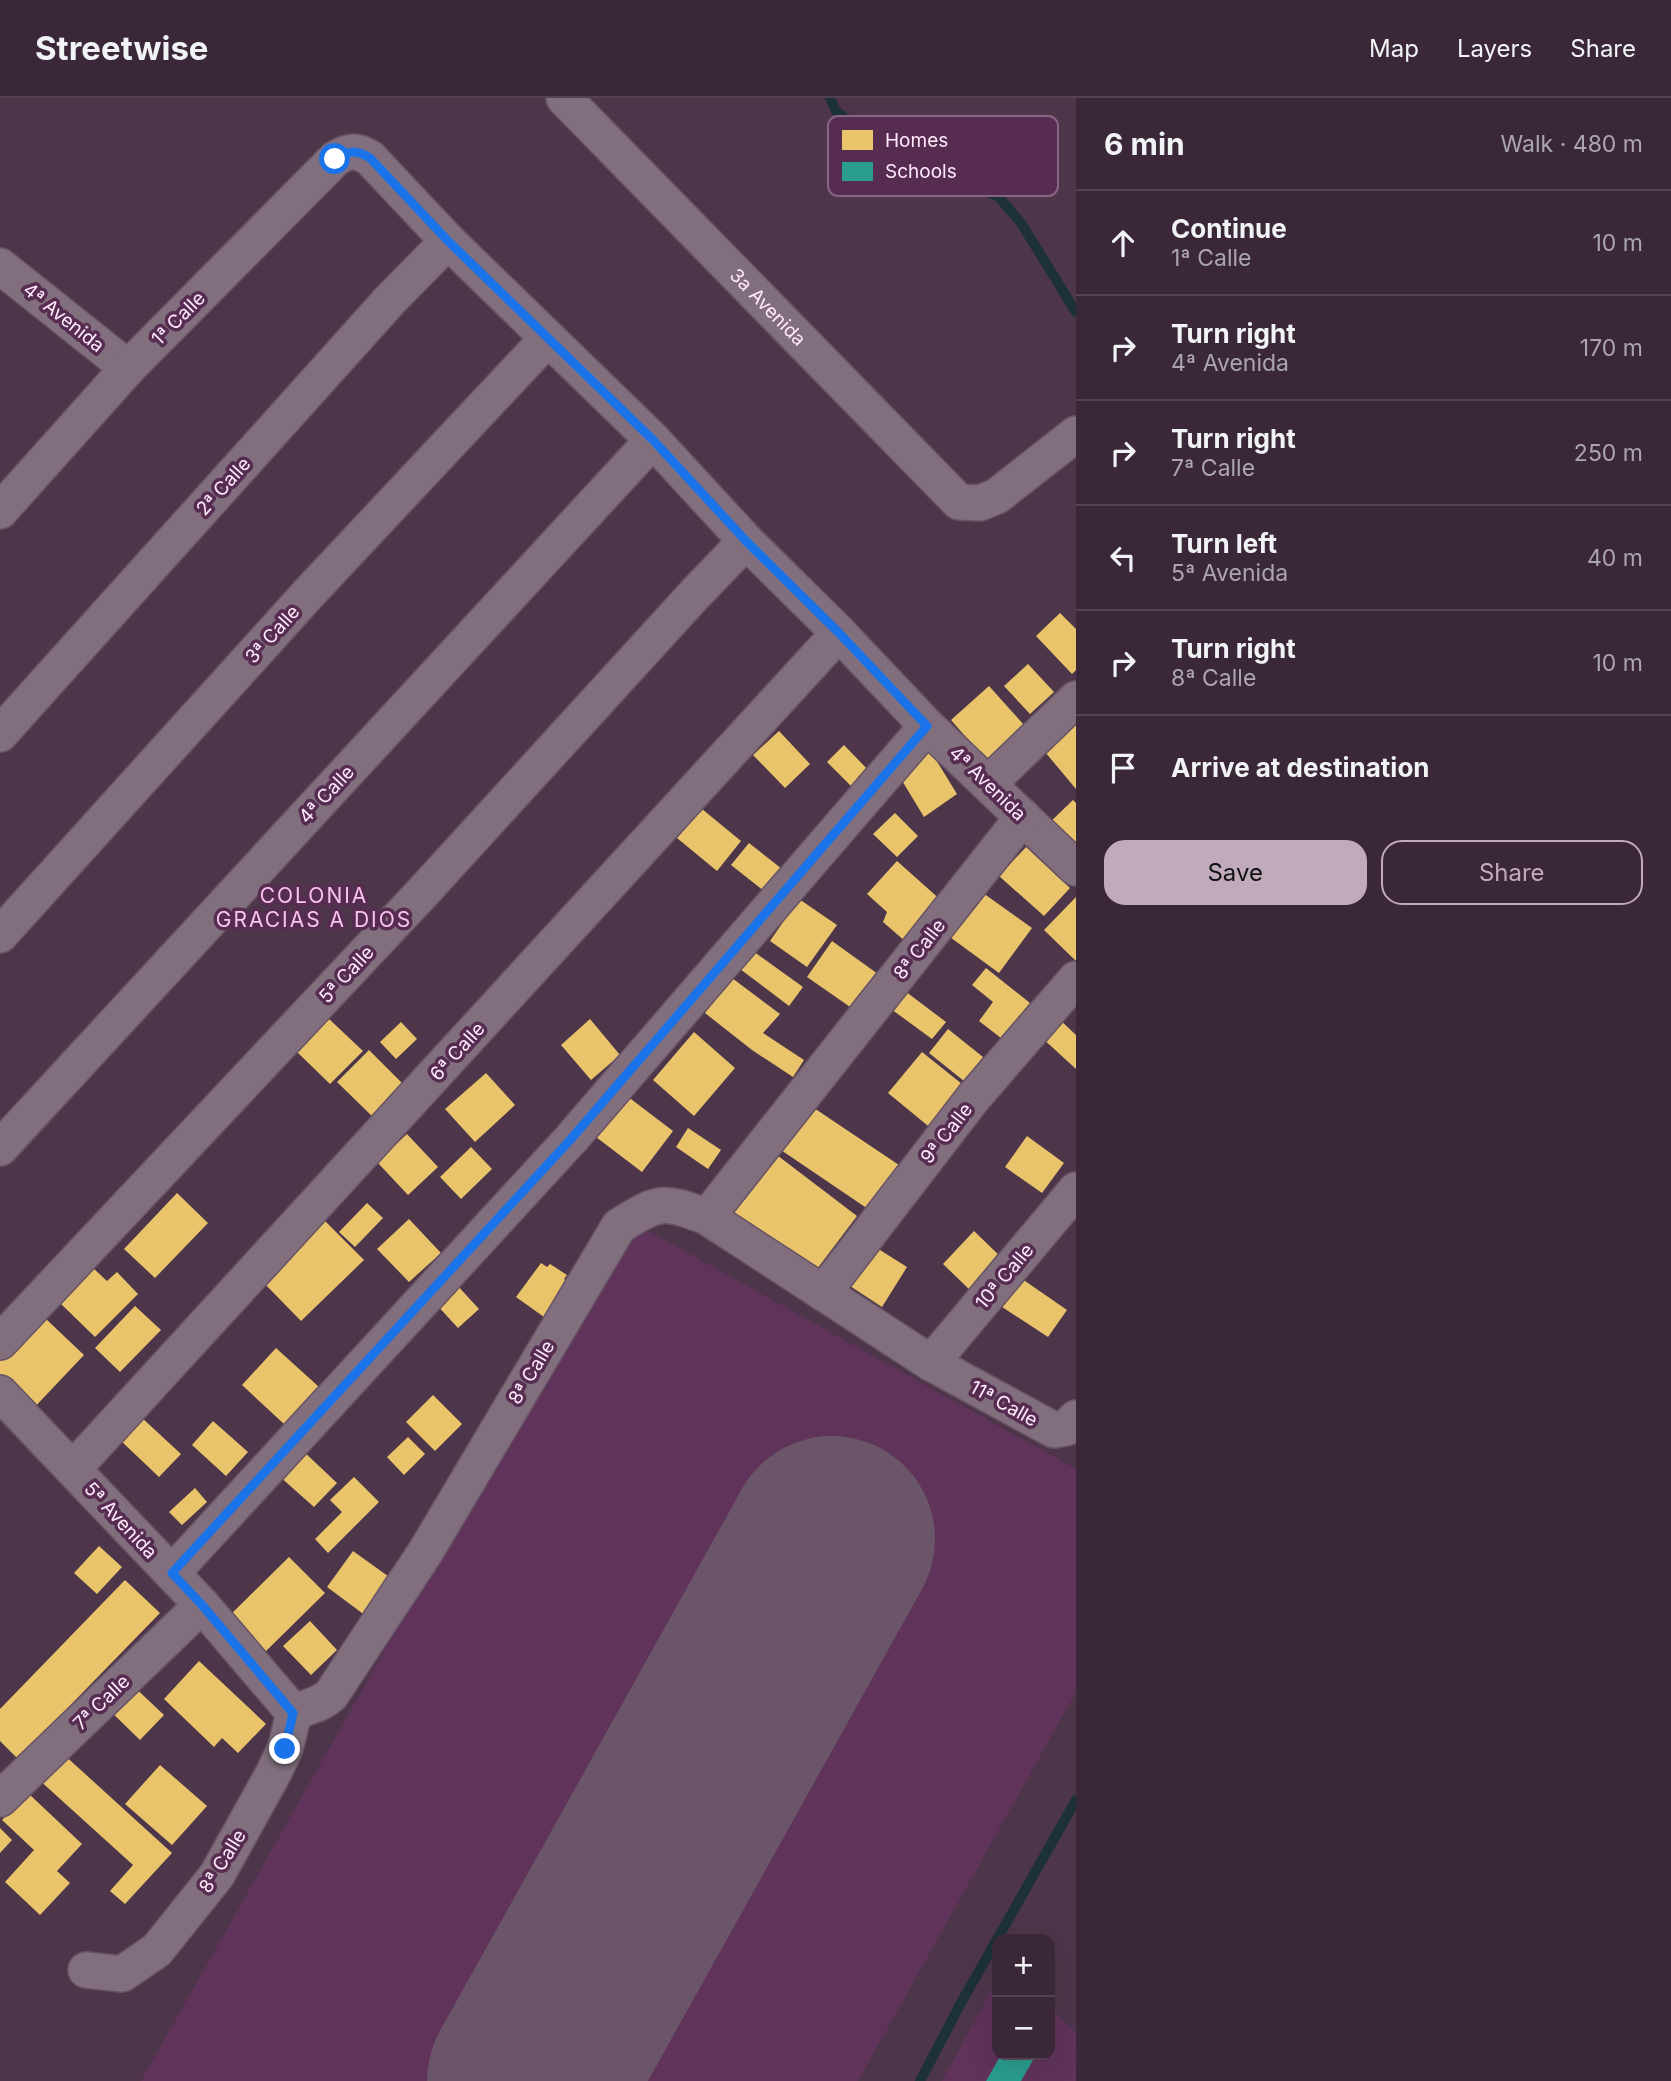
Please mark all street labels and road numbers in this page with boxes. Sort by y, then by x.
street label: 3a Avenida [725,264,811,351]
street label: 4ª Avenida [19,278,109,357]
street label: 1ª Calle [147,287,210,350]
street label: 2ª Calle [191,453,255,520]
street label: 3ª Calle [240,600,304,668]
street label: 4ª Avenida [945,741,1031,825]
street label: 4ª Calle [294,761,359,828]
street label: 8ª Calle [889,914,950,984]
street label: 5ª Calle [314,941,379,1008]
street label: 6ª Calle [425,1017,490,1085]
street label: 9ª Calle [916,1098,977,1168]
street label: 10ª Calle [970,1239,1038,1314]
street label: 8ª Calle [503,1336,559,1408]
street label: 11ª Calle [966,1375,1042,1431]
street label: 5ª Avenida [79,1477,162,1564]
street label: 7ª Calle [68,1670,134,1735]
street label: 8ª Calle [194,1825,251,1897]

